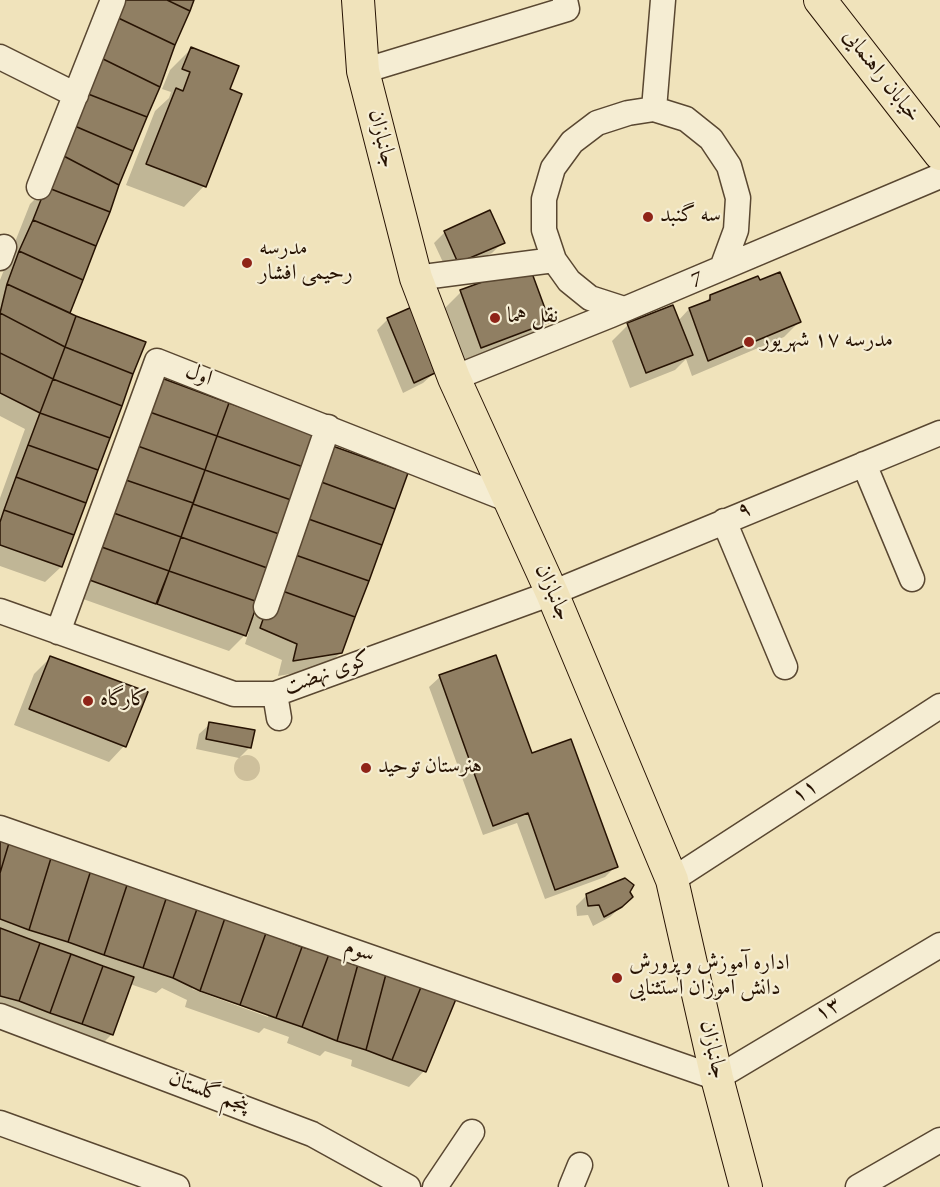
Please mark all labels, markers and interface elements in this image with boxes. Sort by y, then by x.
street label: خیابان راهنمایی [835,25,925,129]
street label: جانبازان [360,107,400,171]
place label: سه گنبد [660,204,721,230]
marker: سه گنبد [641,210,655,224]
place label: مدرسه رحیمی افشار [259,237,353,288]
marker: مدرسه رحیمی افشار [240,256,254,270]
street label: 7 [687,264,707,292]
place label: نقل هما [507,305,558,331]
marker: نقل هما [488,311,502,325]
place label: مدرسه ۱۷ شهریور [761,329,893,355]
marker: مدرسه ۱۷ شهریور [742,335,756,349]
street label: اول [181,360,215,394]
street label: ۹ [734,497,756,527]
street label: جانبازان [527,561,575,625]
street label: کوی نهضت [281,647,375,703]
place label: کارگاه [100,688,148,714]
marker: کارگاه [81,694,95,708]
place label: هنرستان توحید [378,755,482,781]
marker: هنرستان توحید [359,761,373,775]
street label: ۱۱ [788,775,824,811]
street label: سوم [341,936,377,970]
place label: اداره آموزش و پرورش دانش آموزان استثنایی [629,952,790,1004]
marker: اداره آموزش و پرورش دانش آموزان استثنایی [610,971,624,985]
street label: ۱۳ [811,993,847,1029]
street label: جانبازان [691,1018,731,1082]
street label: پنجم گلستان [164,1067,252,1121]

